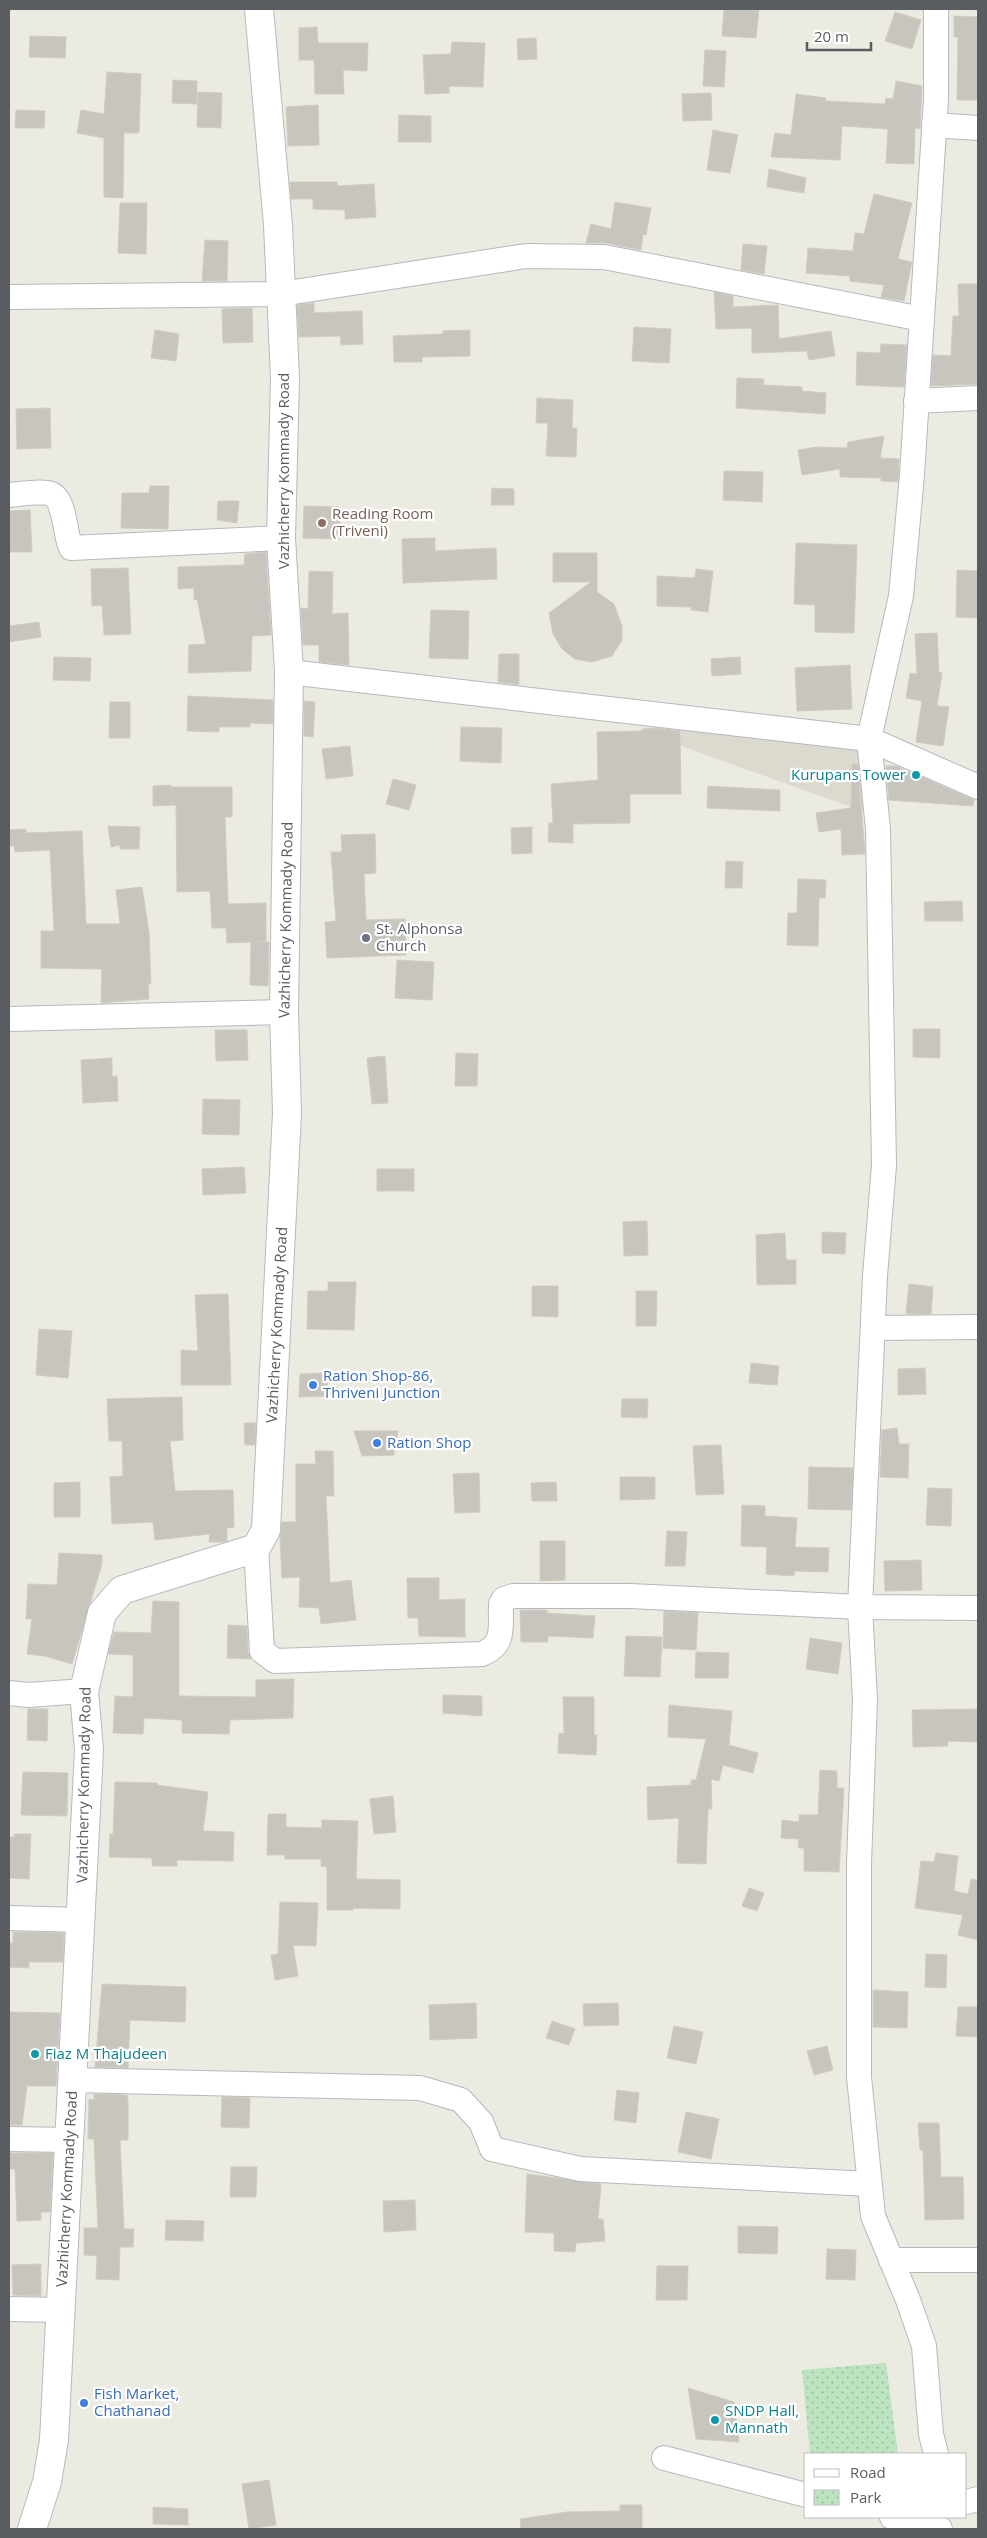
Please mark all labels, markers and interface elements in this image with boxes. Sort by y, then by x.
scale bar [807,20,871,52]
text: 20 m [814,26,849,46]
street label: Vazhicherry Kommady Road [273,373,293,569]
place label: Reading Room (Triveni) [332,503,433,540]
marker: Reading Room (Triveni) [316,517,328,529]
place label: Kurupans Tower [791,764,906,784]
marker: Kurupans Tower [910,769,922,781]
street label: Vazhicherry Kommady Road [273,822,297,1018]
place label: St. Alphonsa Church [376,918,463,955]
marker: St. Alphonsa Church [360,932,372,944]
street label: Vazhicherry Kommady Road [261,1226,291,1424]
place label: Ration Shop-86, Thriveni Junction [323,1365,440,1402]
marker: Ration Shop-86, Thriveni Junction [307,1379,319,1391]
place label: Ration Shop [387,1432,471,1452]
marker: Ration Shop [371,1437,383,1449]
street label: Vazhicherry Kommady Road [71,1687,95,1883]
place label: Fiaz M Thajudeen [45,2043,167,2063]
marker: Fiaz M Thajudeen [29,2048,41,2060]
street label: Vazhicherry Kommady Road [51,2090,81,2288]
place label: Fish Market, Chathanad [94,2383,179,2420]
marker: Fish Market, Chathanad [78,2397,90,2409]
place label: SNDP Hall, Mannath [725,2400,799,2437]
marker: SNDP Hall, Mannath [709,2414,721,2426]
legend [804,2453,967,2518]
text: Road [850,2462,886,2482]
text: Park [850,2487,881,2507]

